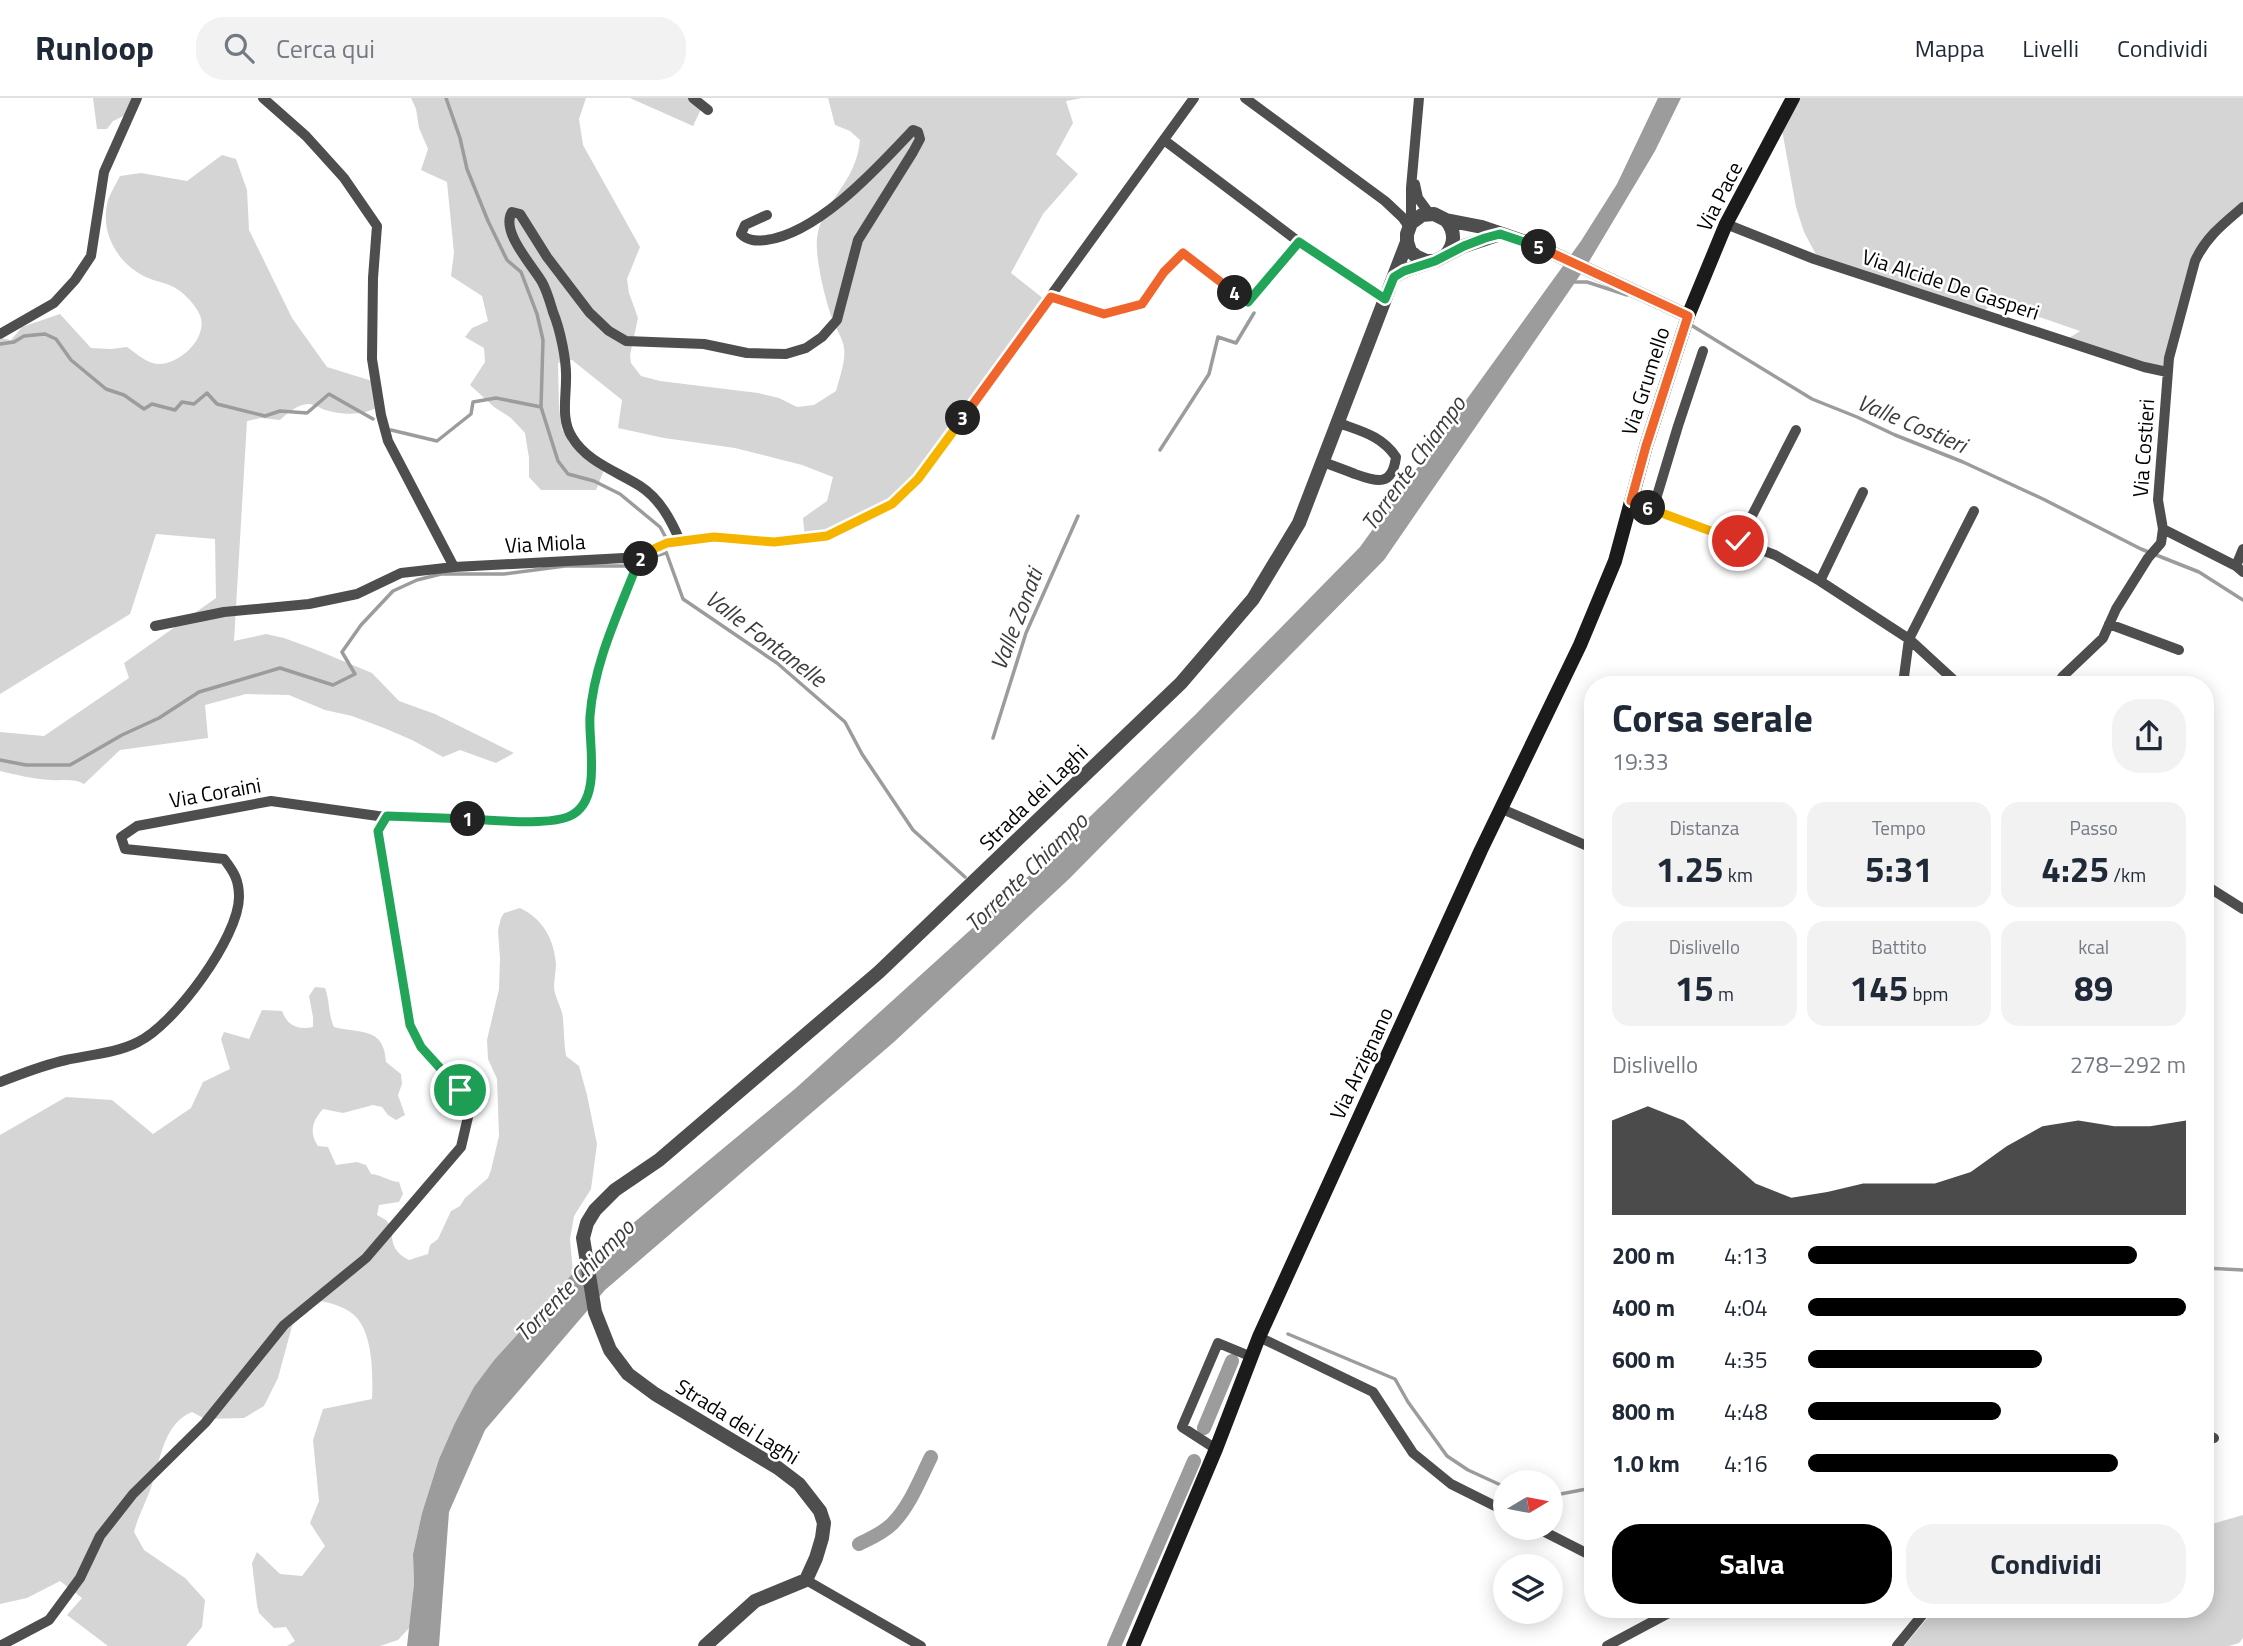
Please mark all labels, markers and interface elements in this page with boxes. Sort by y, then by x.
search box [196,17,686,80]
text: Runloop [35,23,154,73]
icon: search [220,29,258,67]
text: Cerca qui [276,29,375,68]
text: Mappa [1915,30,1984,66]
text: Livelli [2022,30,2079,66]
text: Condividi [2117,30,2208,66]
street label: Via Pace [1688,156,1750,236]
pin: 5 [1522,230,1556,264]
text: 5 [1533,232,1544,261]
street label: Via Alcide De Gasperi [1858,240,2044,328]
pin: 4 [1218,276,1252,310]
text: 4 [1229,278,1240,307]
street label: Via Grumello [1612,323,1678,439]
water label: Valle Costieri [1852,384,1974,463]
water label: Torrente Chiampo [1352,388,1474,538]
street label: Via Costieri [2124,398,2162,498]
pin: 3 [946,400,981,436]
text: 3 [957,403,968,432]
pin: 6 [1630,490,1666,526]
text: 6 [1642,493,1653,522]
pin [1708,511,1768,571]
icon: check [1719,522,1757,560]
street label: Via Miola [504,525,587,561]
pin: 2 [624,542,658,576]
text: 2 [635,544,646,573]
water label: Valle Zonati [981,561,1052,675]
water label: Valle Fontanelle [698,581,835,696]
text: Corsa serale [1612,689,1813,747]
button: share [2112,699,2186,773]
street label: Strada dei Laghi [971,737,1095,857]
text: 19:33 [1612,744,1669,779]
street label: Via Coraini [167,768,263,816]
pin: 1 [450,802,486,836]
text: 1 [462,804,473,833]
water label: Torrente Chiampo [956,804,1096,940]
text: Distanza [1669,813,1739,842]
text: Tempo [1872,813,1926,842]
text: Passo [2069,813,2118,842]
text: 1.25 [1656,842,1724,896]
text: 5:31 [1865,842,1933,896]
text: 4:25 [2041,842,2109,896]
text: km [1724,860,1753,889]
text: /km [2109,860,2146,889]
text: Dislivello [1669,932,1740,961]
text: Battito [1871,932,1927,961]
text: kcal [2078,932,2109,961]
text: 15 [1675,961,1714,1015]
text: 145 [1850,961,1908,1015]
text: 89 [2074,961,2113,1015]
text: m [1714,979,1734,1008]
text: bpm [1908,979,1948,1008]
street label: Via Arzignano [1321,1001,1401,1125]
text: Dislivello [1612,1047,1698,1082]
text: 278–292 m [2070,1047,2186,1082]
pin [430,1060,490,1120]
icon: arrive [441,1071,479,1109]
water label: Torrente Chiampo [506,1210,642,1350]
text: 200 m [1612,1238,1675,1273]
text: 4:13 [1724,1238,1768,1273]
text: 400 m [1612,1290,1675,1325]
text: 4:04 [1724,1290,1768,1325]
text: 600 m [1612,1342,1675,1377]
text: 4:35 [1724,1342,1768,1377]
street label: Strada dei Laghi [670,1370,806,1472]
text: 800 m [1612,1394,1675,1429]
text: 4:48 [1724,1394,1768,1429]
text: 1.0 km [1612,1446,1680,1481]
text: 4:16 [1724,1446,1768,1481]
north arrow [1493,1470,1563,1540]
map controls [1493,1470,1563,1624]
button: Salva [1612,1524,1892,1604]
button: Condividi [1906,1524,2186,1604]
button: layers [1493,1554,1563,1624]

